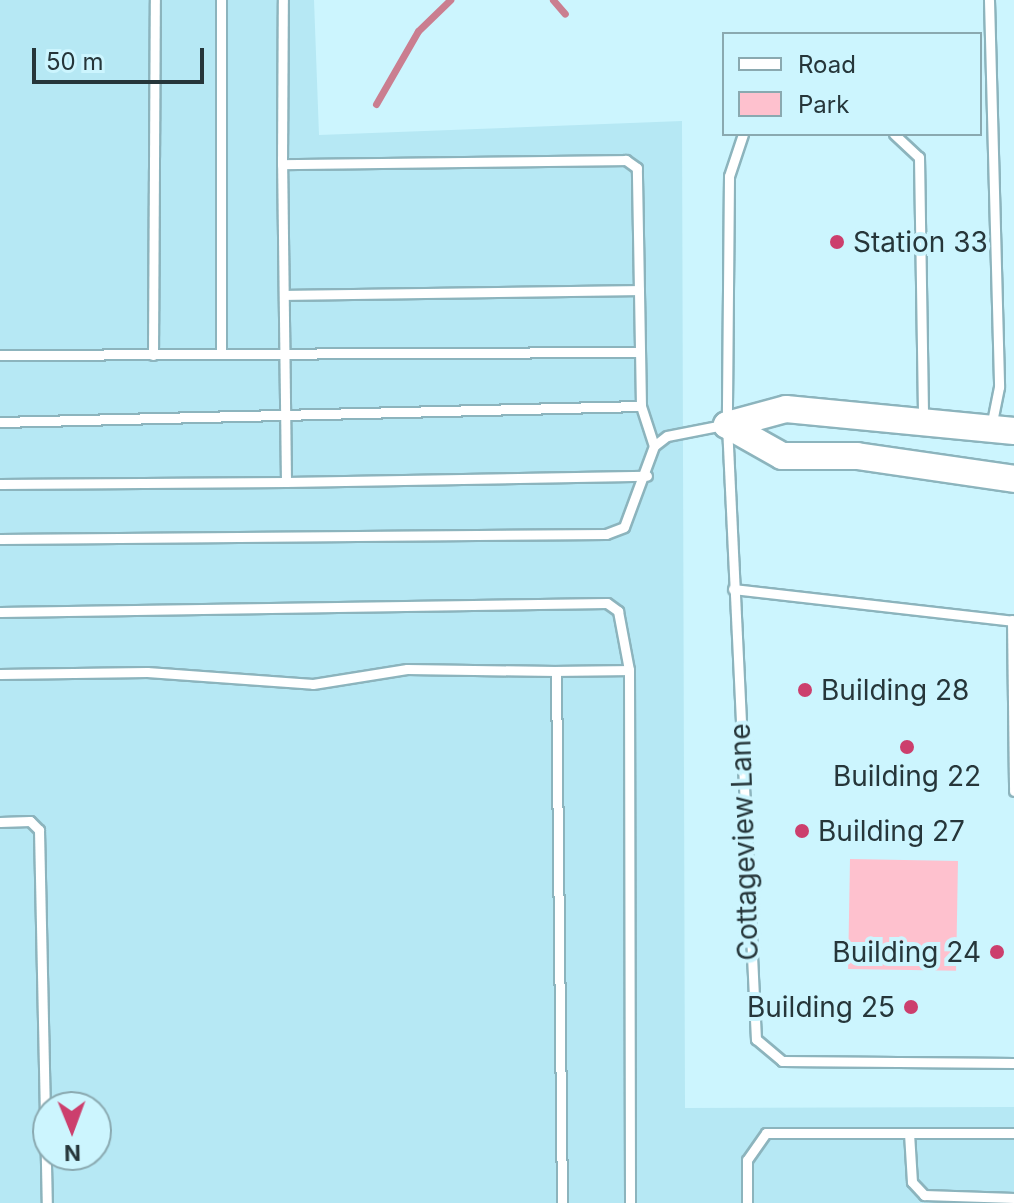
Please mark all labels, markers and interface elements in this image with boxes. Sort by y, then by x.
scale bar [36,32,208,82]
legend [722,32,982,136]
text: 50 m [46,47,104,76]
text: Road [798,50,856,79]
text: Park [798,90,849,119]
place label: Station 33 [853,225,988,259]
marker: Station 33 [828,233,846,251]
place label: Building 28 [821,673,969,707]
marker: Building 28 [796,681,814,699]
street label: Cottageview Lane [723,723,765,961]
marker: Building 22 [898,738,916,756]
place label: Building 22 [833,759,981,793]
place label: Building 27 [818,814,965,848]
marker: Building 27 [793,822,811,840]
place label: Building 24 [832,935,981,969]
marker: Building 24 [988,943,1006,961]
place label: Building 25 [747,990,895,1024]
marker: Building 25 [902,998,920,1016]
north arrow [32,1091,112,1171]
text: N [64,1140,81,1166]

